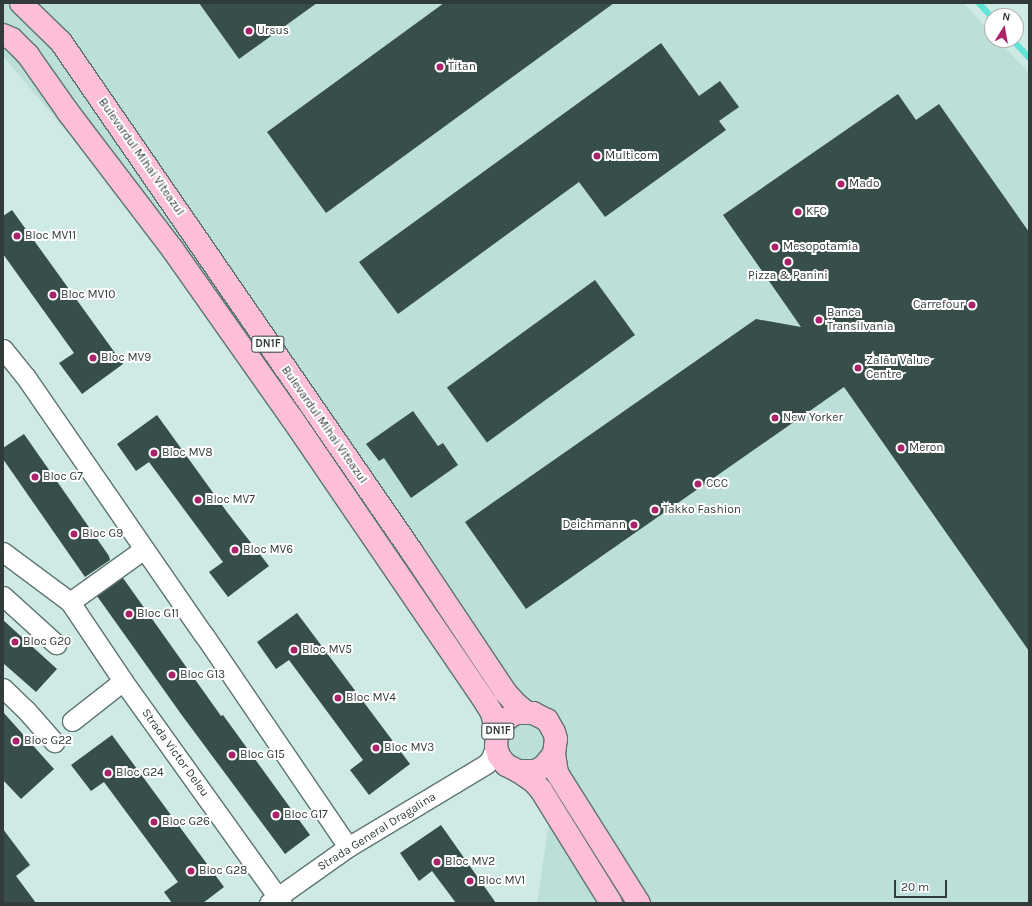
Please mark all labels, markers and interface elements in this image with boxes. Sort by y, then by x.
north arrow [984,8,1024,48]
text: N [1001,10,1011,24]
place label: Ursus [257,24,289,38]
marker: Ursus [244,26,254,36]
place label: Titan [448,60,476,74]
marker: Titan [435,62,445,72]
street label: Bulevardul Mihai Viteazul [95,96,187,218]
place label: Multicom [605,149,658,163]
marker: Multicom [592,151,602,161]
place label: Mado [849,177,879,191]
marker: Mado [836,179,846,189]
place label: KFC [806,205,827,219]
marker: KFC [793,207,803,217]
place label: Bloc MV11 [25,229,76,243]
marker: Bloc MV11 [12,231,22,241]
place label: Mesopotamia [783,240,858,254]
marker: Mesopotamia [770,242,780,252]
marker: Pizza & Panini [783,257,793,267]
place label: Pizza & Panini [748,269,828,283]
place label: Bloc MV10 [61,288,115,302]
marker: Bloc MV10 [48,290,58,300]
place label: Carrefour [913,298,964,312]
marker: Carrefour [967,300,977,310]
place label: Banca Transilvania [827,306,894,334]
marker: Banca Transilvania [814,315,824,325]
road number: DN1F [251,335,285,353]
place label: Bloc MV9 [101,351,151,365]
marker: Bloc MV9 [88,353,98,363]
place label: Zalău Value Centre [866,354,930,382]
marker: Zalău Value Centre [853,363,863,373]
street label: Bulevardul Mihai Viteazul [278,364,370,486]
place label: New Yorker [783,411,843,425]
marker: New Yorker [770,413,780,423]
place label: Meron [909,441,943,455]
marker: Meron [896,443,906,453]
place label: Bloc MV8 [162,446,213,460]
marker: Bloc MV8 [149,448,159,458]
place label: Bloc G7 [43,470,83,484]
marker: Bloc G7 [30,472,40,482]
place label: CCC [706,477,728,491]
marker: CCC [693,479,703,489]
place label: Bloc MV7 [206,493,255,507]
marker: Bloc MV7 [193,495,203,505]
place label: Takko Fashion [663,503,741,517]
marker: Takko Fashion [650,505,660,515]
place label: Deichmann [563,518,626,532]
marker: Deichmann [629,520,639,530]
place label: Bloc G9 [82,527,123,541]
marker: Bloc G9 [69,529,79,539]
place label: Bloc MV6 [243,543,293,557]
marker: Bloc MV6 [230,545,240,555]
place label: Bloc G11 [137,607,179,621]
marker: Bloc G11 [124,609,134,619]
place label: Bloc G20 [23,635,71,649]
marker: Bloc G20 [10,637,20,647]
place label: Bloc MV5 [302,643,352,657]
marker: Bloc MV5 [289,645,299,655]
place label: Bloc G13 [180,668,225,682]
marker: Bloc G13 [167,670,177,680]
place label: Bloc MV4 [346,691,396,705]
marker: Bloc MV4 [333,693,343,703]
street label: Strada Victor Deleu [138,706,212,800]
road number: DN1F [481,722,515,740]
place label: Bloc G22 [24,734,72,748]
marker: Bloc G22 [11,736,21,746]
place label: Bloc MV3 [384,741,434,755]
marker: Bloc MV3 [371,743,381,753]
place label: Bloc G15 [240,748,285,762]
marker: Bloc G15 [227,750,237,760]
place label: Bloc G24 [116,766,164,780]
marker: Bloc G24 [103,768,113,778]
street label: Strada General Dragalina [315,790,439,874]
place label: Bloc G17 [284,808,328,822]
marker: Bloc G17 [271,810,281,820]
place label: Bloc G26 [162,815,210,829]
marker: Bloc G26 [149,817,159,827]
place label: Bloc MV2 [445,855,495,869]
marker: Bloc MV2 [432,857,442,867]
place label: Bloc G28 [199,864,247,878]
marker: Bloc G28 [186,866,196,876]
scale bar [896,872,949,898]
place label: Bloc MV1 [478,874,525,888]
marker: Bloc MV1 [465,876,475,886]
text: 20 m [901,880,929,894]

